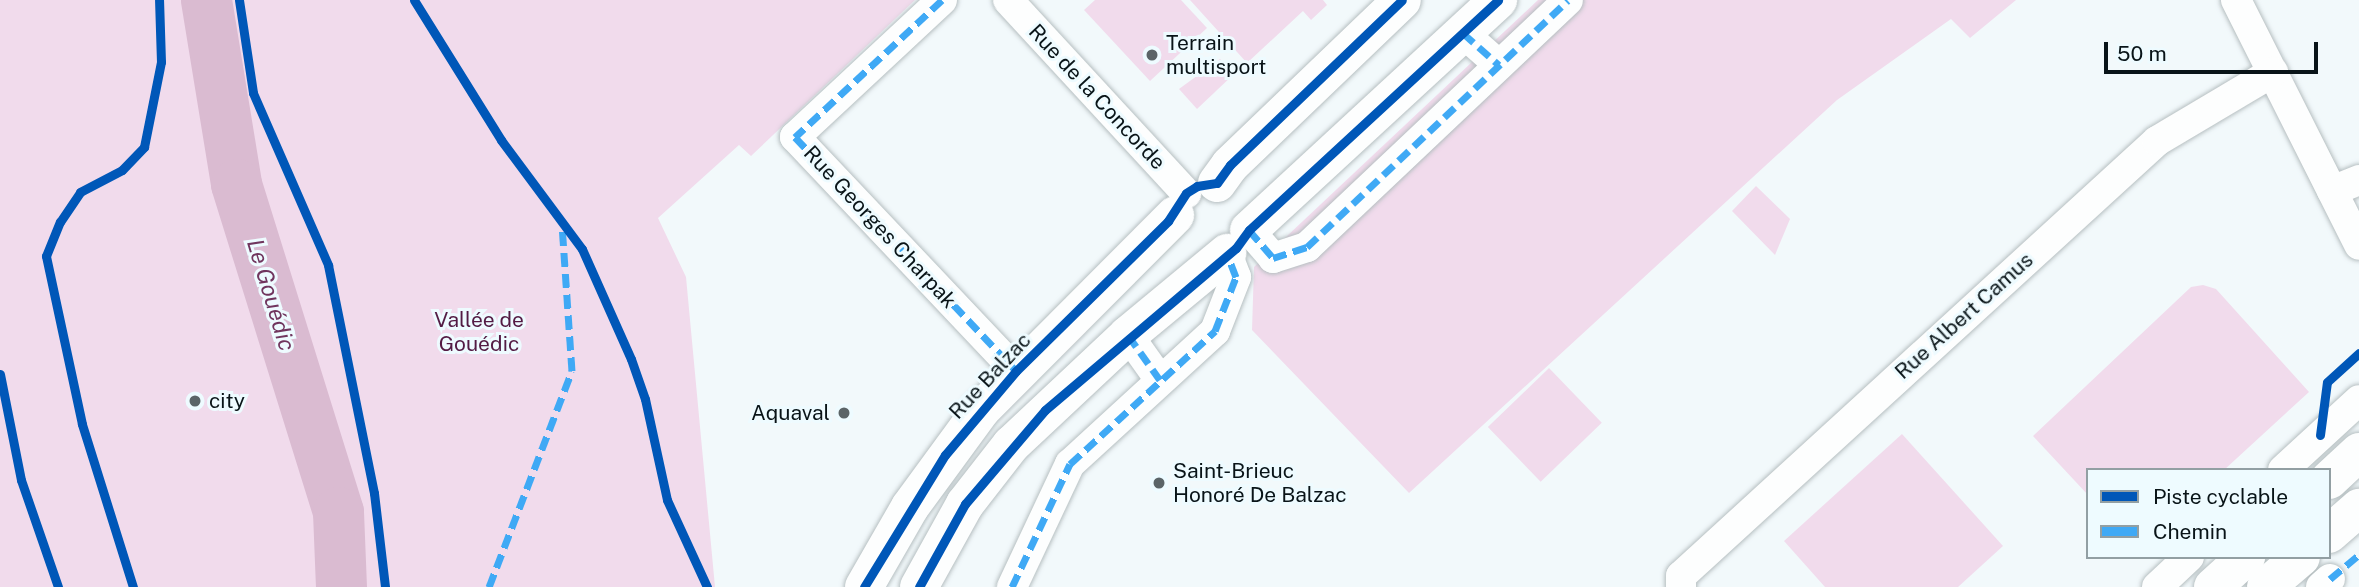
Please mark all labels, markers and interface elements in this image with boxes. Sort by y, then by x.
street label: Rue de la Concorde [1023,19,1171,175]
scale bar [2107,28,2320,72]
place label: Terrain multisport [1166,30,1266,80]
text: 50 m [2117,41,2167,66]
marker: Terrain multisport [1144,47,1160,63]
street label: Rue Georges Charpak [798,141,962,313]
water label: Le Gouédic [241,236,301,354]
street label: Rue Albert Camus [1890,247,2038,385]
park label: Vallée de Gouédic [434,307,524,357]
street label: Rue Balzac [944,328,1036,424]
place label: city [209,388,245,414]
marker: city [187,393,203,409]
place label: Aquaval [751,400,830,426]
marker: Aquaval [836,405,852,421]
place label: Saint-Brieuc Honoré De Balzac [1173,458,1347,508]
legend [2086,468,2331,559]
marker: Saint-Brieuc Honoré De Balzac [1151,475,1167,491]
text: Piste cyclable [2153,484,2288,509]
text: Chemin [2153,519,2227,544]

